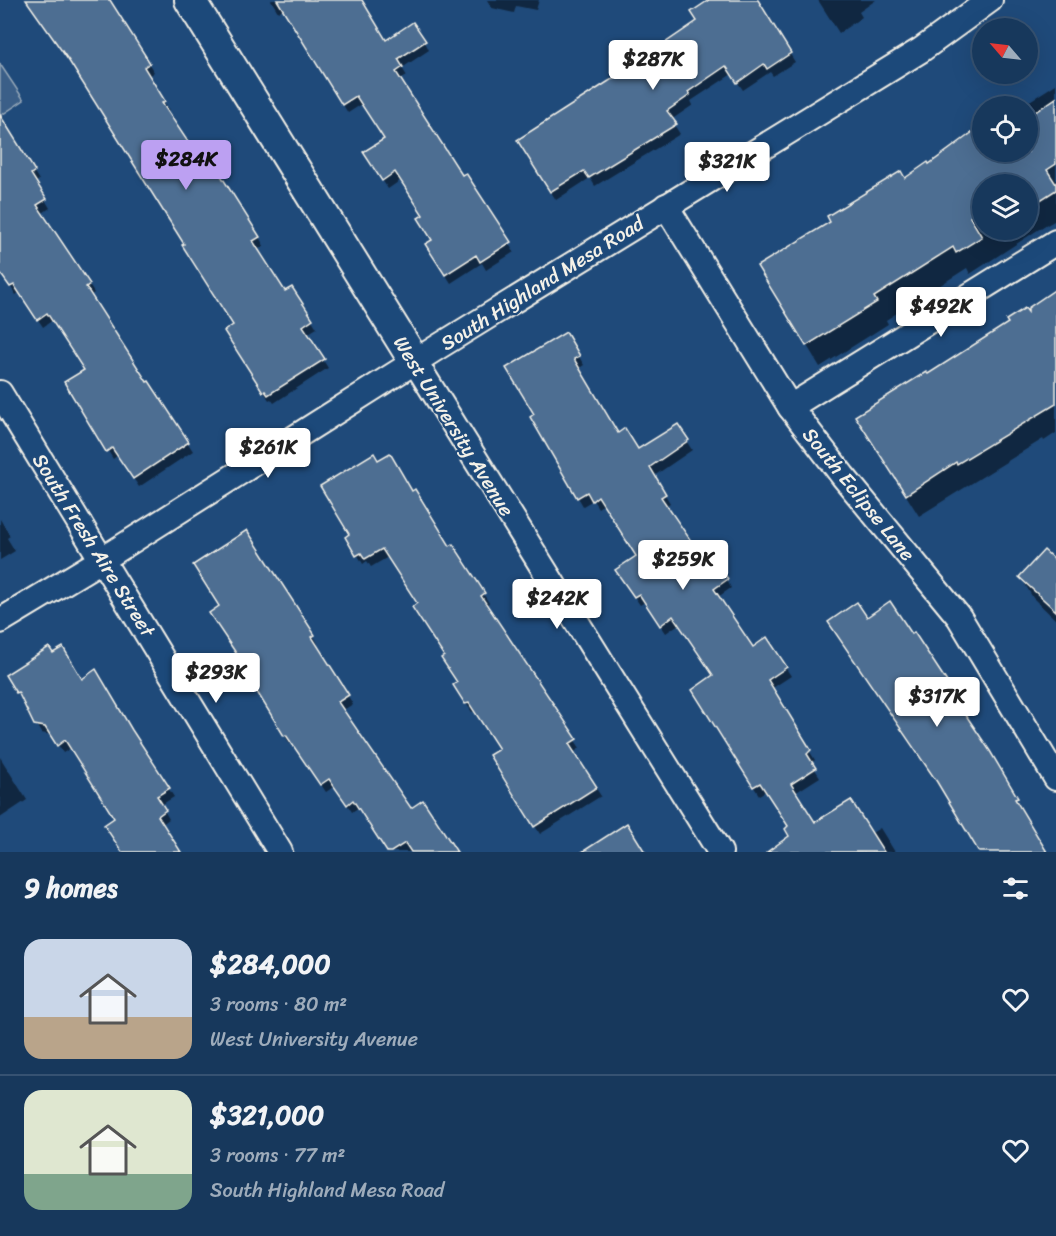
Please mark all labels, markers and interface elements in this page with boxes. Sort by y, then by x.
north arrow [972,18,1038,84]
map controls [972,18,1038,240]
pin: $287K [611,40,695,91]
text: $287K [623,42,683,77]
button: locate [972,96,1038,162]
pin: $284K [144,140,228,191]
text: $284K [155,142,217,177]
pin: $321K [685,142,769,193]
text: $321K [699,144,755,179]
button: layers [972,174,1038,240]
street label: South Highland Mesa Road [434,206,652,360]
pin: $492K [899,287,983,338]
text: $492K [910,289,972,324]
street label: West University Avenue [384,329,524,524]
street label: South Eclipse Lane [793,419,924,569]
pin: $261K [226,428,310,479]
text: $261K [239,430,297,465]
street label: South Fresh Aire Street [23,446,165,645]
pin: $259K [641,540,725,591]
text: $259K [652,542,714,577]
pin: $242K [515,579,599,630]
text: $242K [526,581,588,616]
pin: $293K [174,653,258,704]
text: $293K [186,655,246,690]
pin: $317K [895,677,979,728]
text: $317K [909,679,965,714]
text: 9 homes [24,865,118,911]
icon: filters [999,872,1032,905]
text: $284,000 [210,941,331,987]
icon: home [72,963,144,1035]
icon: heart [999,983,1032,1016]
text: 3 rooms · 80 m² [210,987,347,1022]
text: West University Avenue [210,1022,418,1057]
text: $321,000 [210,1092,324,1138]
icon: home [72,1114,144,1186]
icon: heart [999,1134,1032,1167]
text: 3 rooms · 77 m² [210,1138,345,1173]
text: South Highland Mesa Road [210,1173,444,1208]

